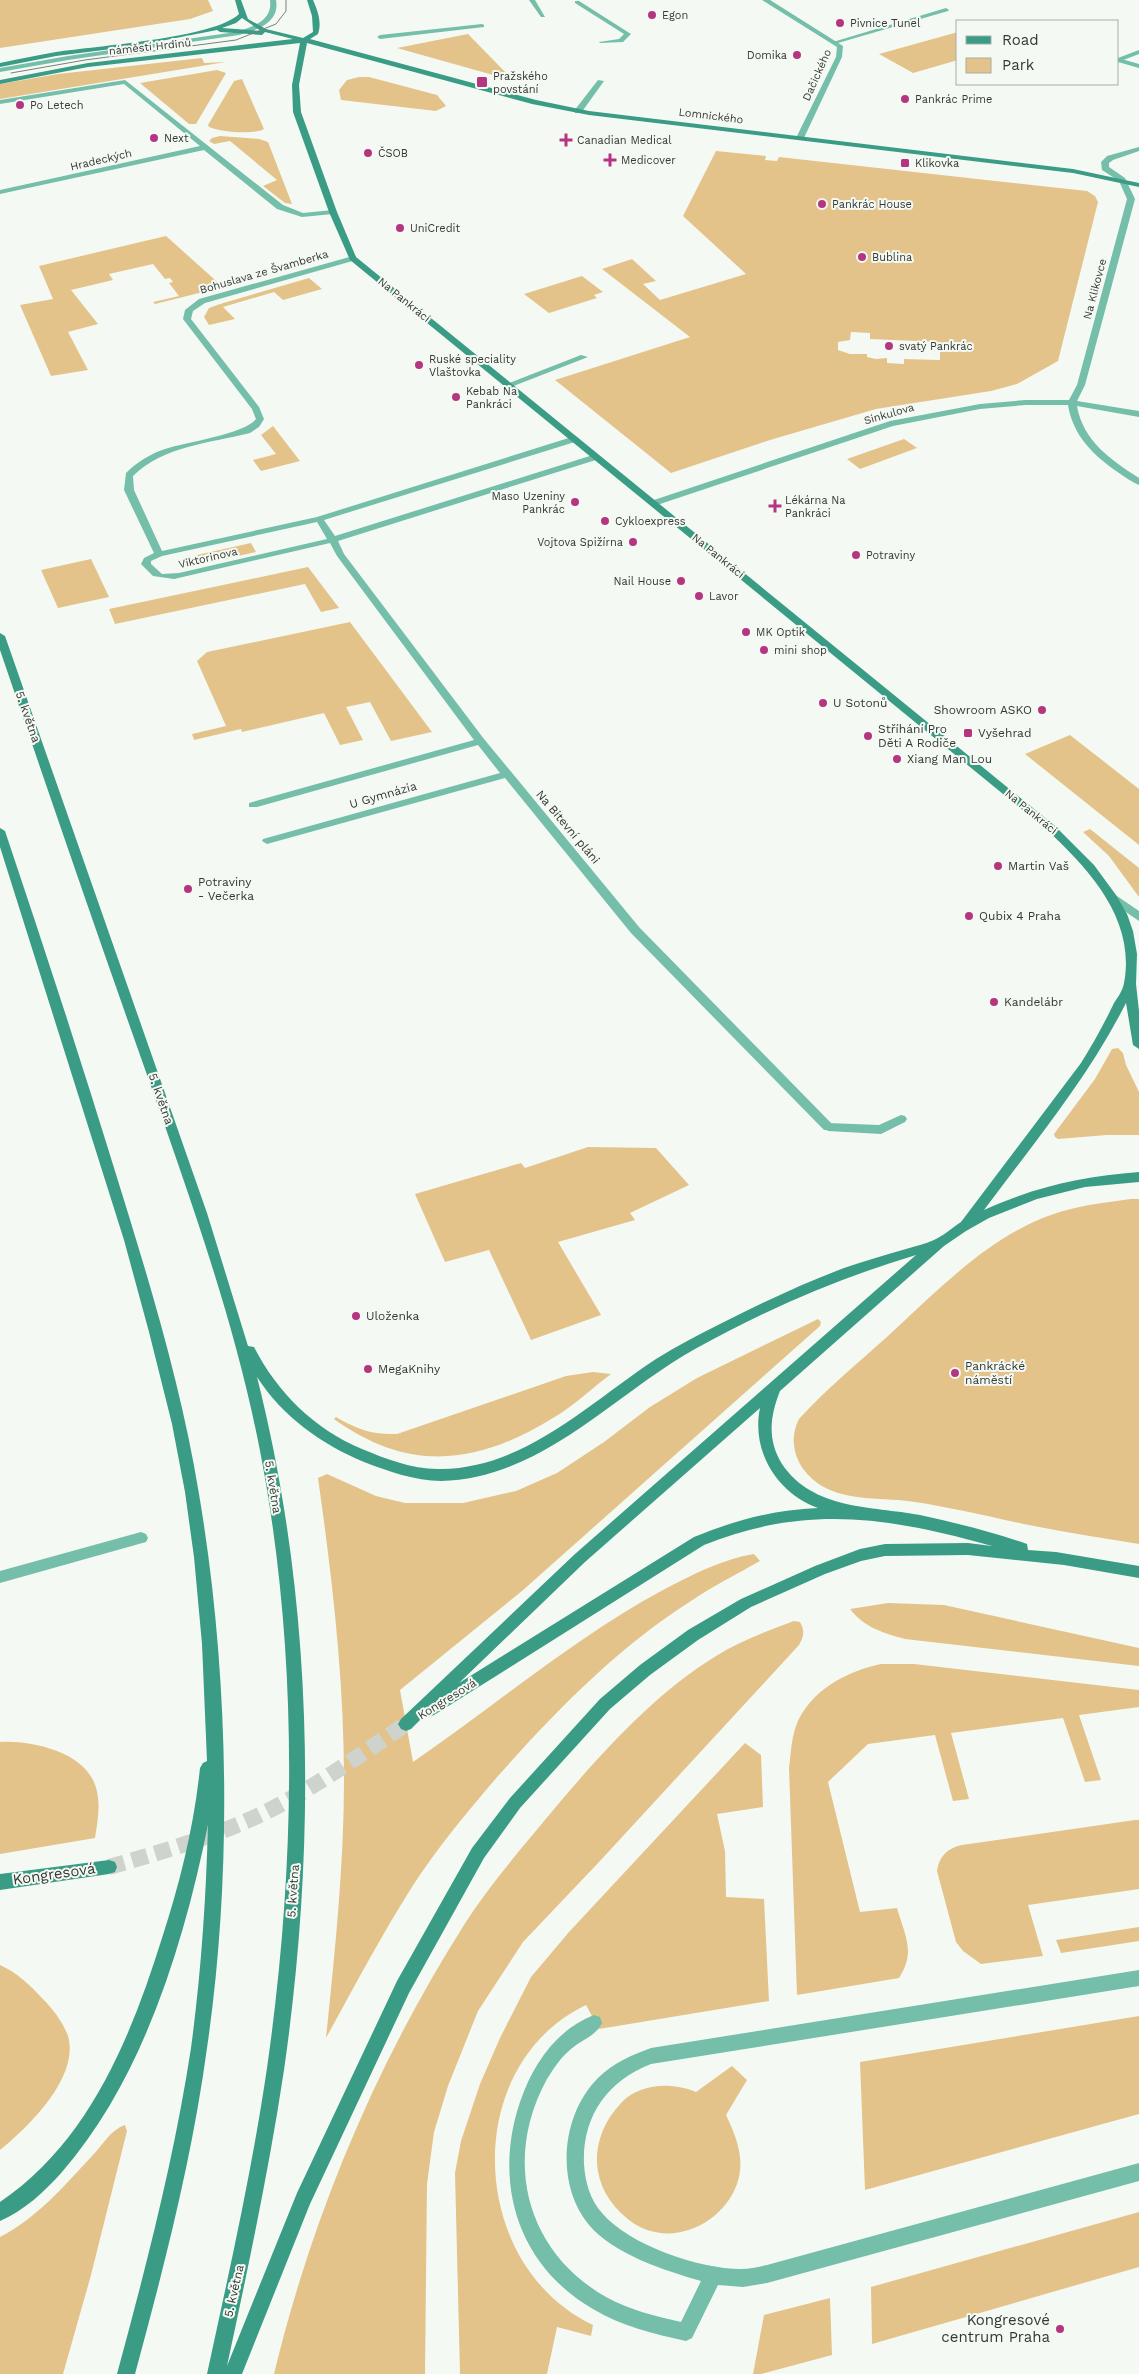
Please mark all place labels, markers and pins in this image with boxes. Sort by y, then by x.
marker: Egon [646,9,658,21]
place label: Egon [662,9,688,22]
marker: Pivnice Tunel [834,17,846,29]
place label: Pivnice Tunel [850,17,921,30]
place label: Domika [747,49,787,62]
marker: Domika [791,49,803,61]
place label: Pražského povstání [493,70,548,96]
marker: Pražského povstání [475,75,489,89]
marker: Pankrác Prime [899,93,911,105]
place label: Pankrác Prime [915,93,992,106]
marker: Po Letech [14,99,26,111]
place label: Po Letech [30,99,83,112]
marker: Next [148,132,160,144]
place label: Next [164,132,189,145]
marker: Canadian Medical [559,133,573,147]
place label: Canadian Medical [577,134,672,147]
place label: ČSOB [378,146,408,160]
marker: ČSOB [362,147,374,159]
marker: Medicover [603,153,617,167]
place label: Medicover [621,154,676,167]
marker: Klikovka [899,157,911,169]
place label: Klikovka [915,157,959,170]
marker: Pankrác House [816,198,828,210]
place label: Pankrác House [832,198,912,211]
marker: UniCredit [394,222,406,234]
place label: UniCredit [410,222,460,235]
marker: Bublina [856,251,868,263]
place label: Bublina [872,251,912,264]
marker: svatý Pankrác [883,340,895,352]
place label: svatý Pankrác [899,340,973,353]
place label: Ruské speciality Vlaštovka [429,353,516,379]
marker: Ruské speciality Vlaštovka [413,359,425,371]
place label: Kebab Na Pankráci [466,385,517,411]
marker: Kebab Na Pankráci [450,391,462,403]
place label: Maso Uzeniny Pankrác [491,490,565,516]
place label: Lékárna Na Pankráci [785,494,845,520]
marker: Maso Uzeniny Pankrác [569,496,581,508]
marker: Lékárna Na Pankráci [769,500,781,512]
marker: Cykloexpress [599,515,611,527]
place label: Cykloexpress [615,515,686,528]
place label: Vojtova Spižírna [537,536,623,549]
marker: Vojtova Spižírna [627,536,639,548]
marker: Potraviny [850,549,862,561]
place label: Potraviny [866,549,915,562]
place label: Nail House [614,575,671,588]
marker: Nail House [675,575,687,587]
marker: Lavor [693,590,705,602]
place label: Lavor [709,590,739,603]
marker: MK Optik [740,626,752,638]
place label: MK Optik [756,626,805,639]
marker: mini shop [758,644,770,656]
place label: mini shop [774,644,827,657]
place label: U Sotonů [833,696,887,710]
marker: U Sotonů [817,697,829,709]
place label: Showroom ASKO [934,703,1032,717]
marker: Showroom ASKO [1036,704,1048,716]
place label: Stříhání Pro Děti A Rodiče [878,722,956,750]
place label: Vyšehrad [978,726,1031,740]
marker: Vyšehrad [962,727,974,739]
marker: Stříhání Pro Děti A Rodiče [862,730,874,742]
place label: Xiang Man Lou [907,752,992,766]
marker: Xiang Man Lou [891,753,903,765]
place label: Martin Vaš [1008,859,1069,873]
marker: Martin Vaš [992,860,1004,872]
place label: Potraviny - Večerka [198,875,254,903]
marker: Potraviny - Večerka [182,883,194,895]
place label: Qubix 4 Praha [979,909,1061,923]
marker: Qubix 4 Praha [963,910,975,922]
place label: Kandelábr [1004,995,1063,1009]
marker: Kandelábr [988,996,1000,1008]
place label: Uloženka [366,1309,420,1323]
marker: Uloženka [350,1310,362,1322]
place label: Pankrácké náměstí [965,1359,1025,1387]
place label: MegaKnihy [378,1362,441,1376]
marker: MegaKnihy [362,1363,374,1375]
marker: Pankrácké náměstí [949,1367,961,1379]
place label: Kongresové centrum Praha [941,2311,1051,2346]
marker: Kongresové centrum Praha [1054,2323,1066,2335]

